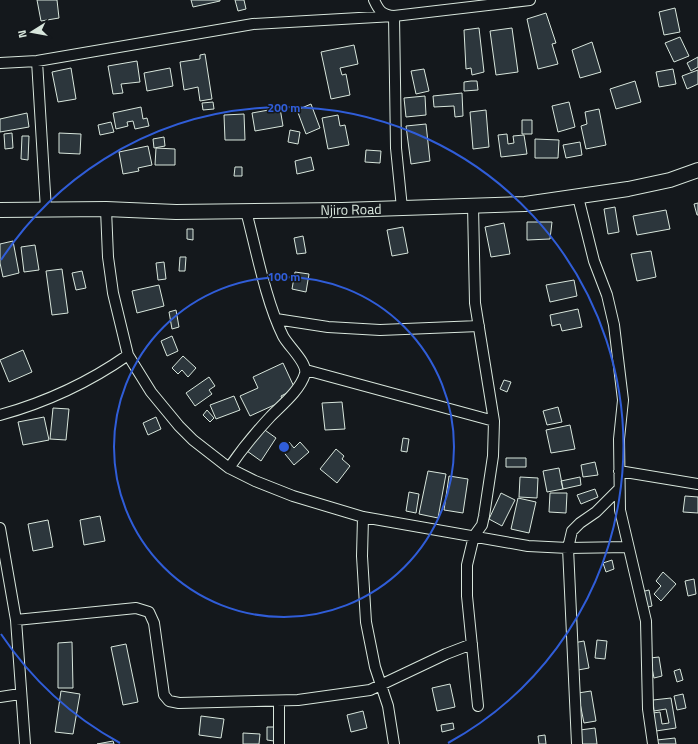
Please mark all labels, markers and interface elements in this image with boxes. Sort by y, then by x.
north arrow [12,12,52,52]
text: N [14,29,31,39]
text: 200 m [268,98,300,117]
street label: Njiro Road [320,198,382,220]
text: 100 m [268,267,300,286]
centre of rings [277,440,291,454]

